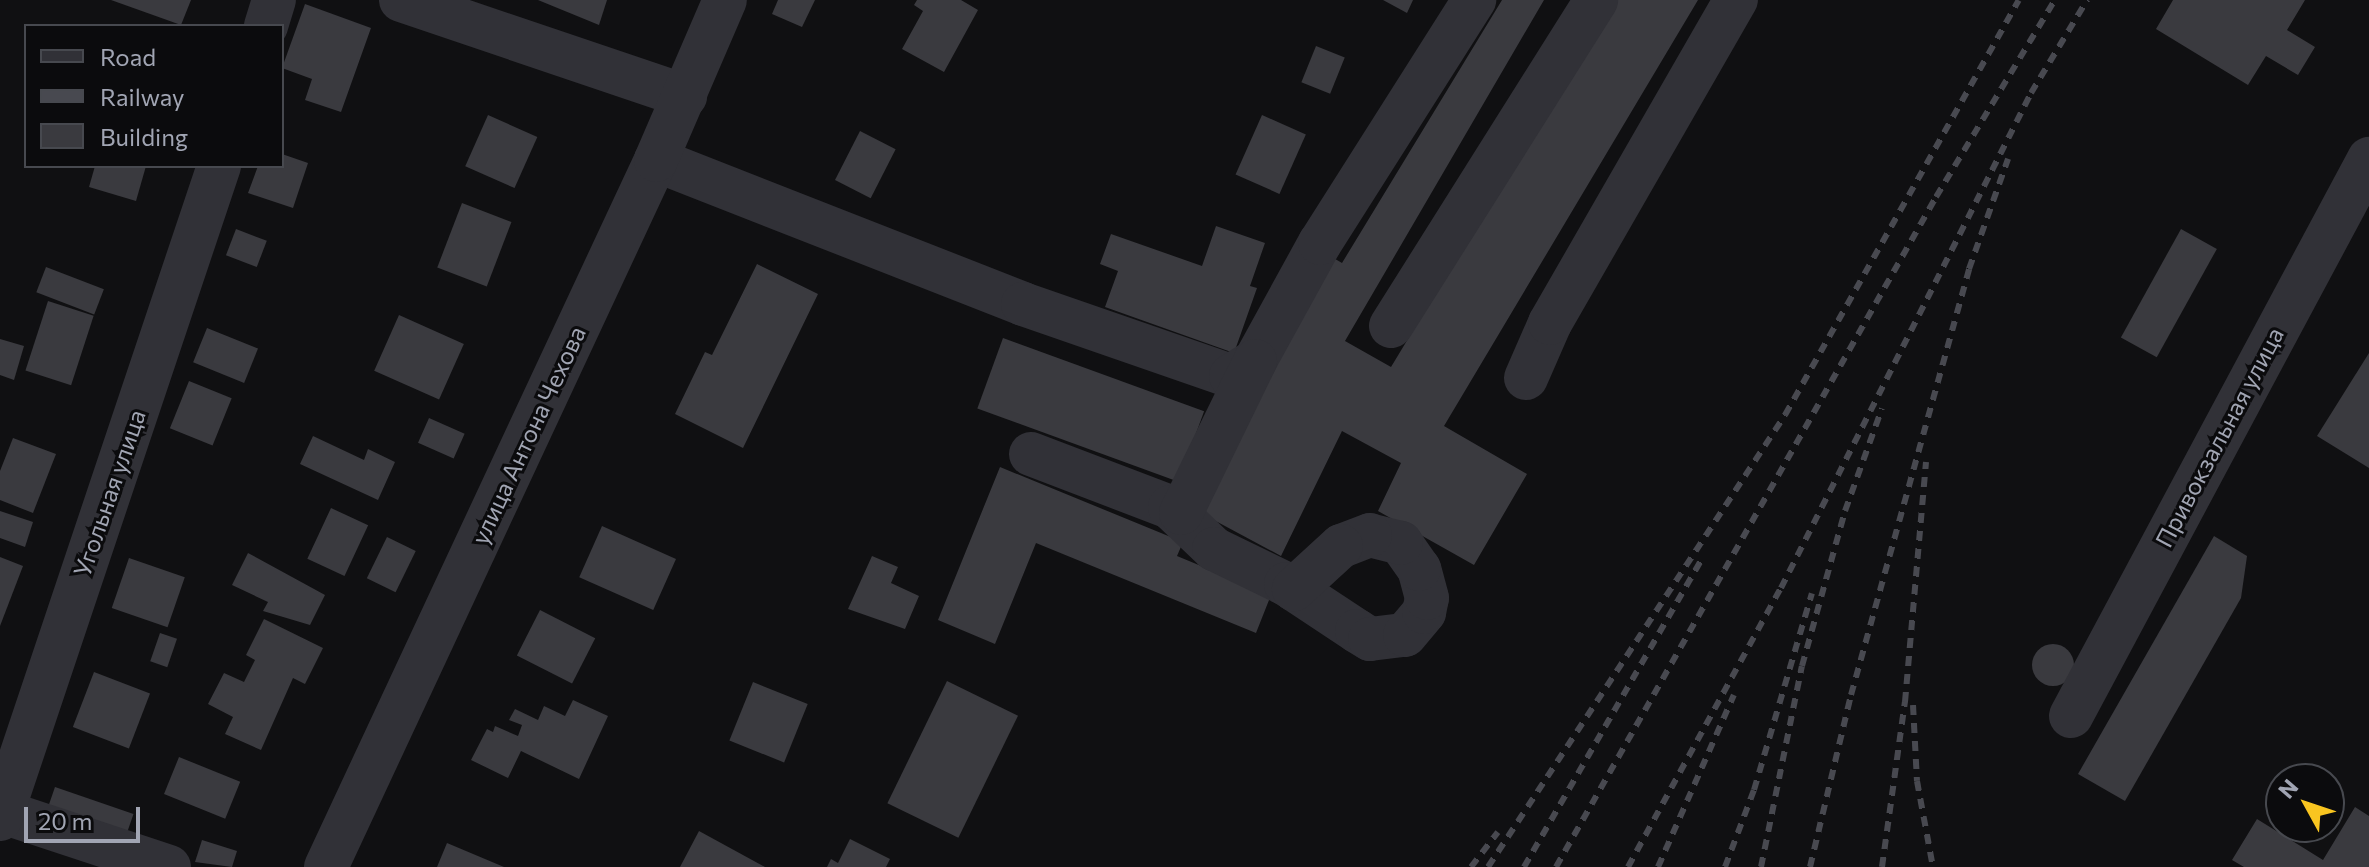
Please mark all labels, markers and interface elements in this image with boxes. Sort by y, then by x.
legend [24,24,284,168]
text: Road [100,42,156,71]
text: Railway [100,82,185,111]
text: Building [100,122,188,151]
street label: улица Антона Чехова [465,321,591,549]
street label: Привокзальная улица [2149,322,2289,552]
street label: Угольная улица [67,406,151,580]
north arrow [2265,763,2345,843]
text: N [2272,774,2303,804]
scale bar [28,791,144,841]
text: 20 m [38,806,92,835]

